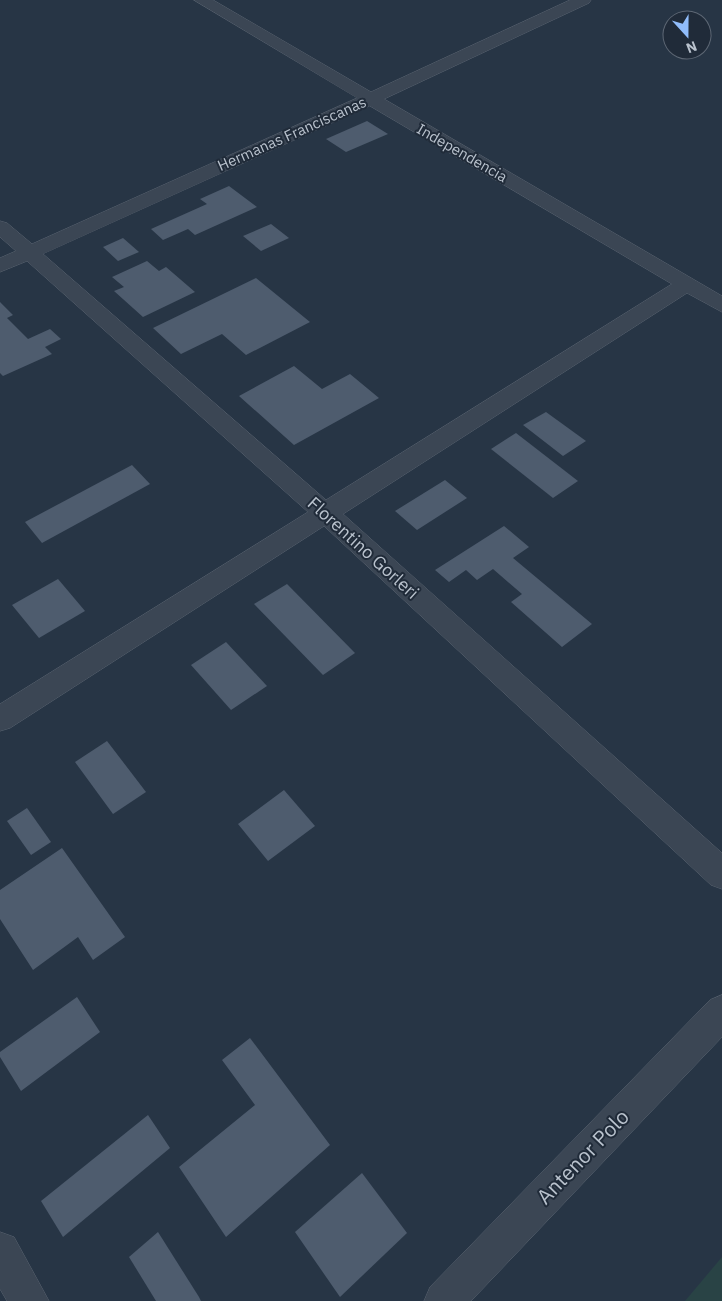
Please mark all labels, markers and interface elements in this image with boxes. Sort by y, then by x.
north arrow [662,10,712,60]
text: N [684,37,700,57]
street label: Hermanas Franciscanas [214,92,369,175]
street label: Independencia [413,119,511,186]
street label: Florentino Gorleri [303,492,424,604]
street label: Antenor Polo [530,1103,635,1210]

